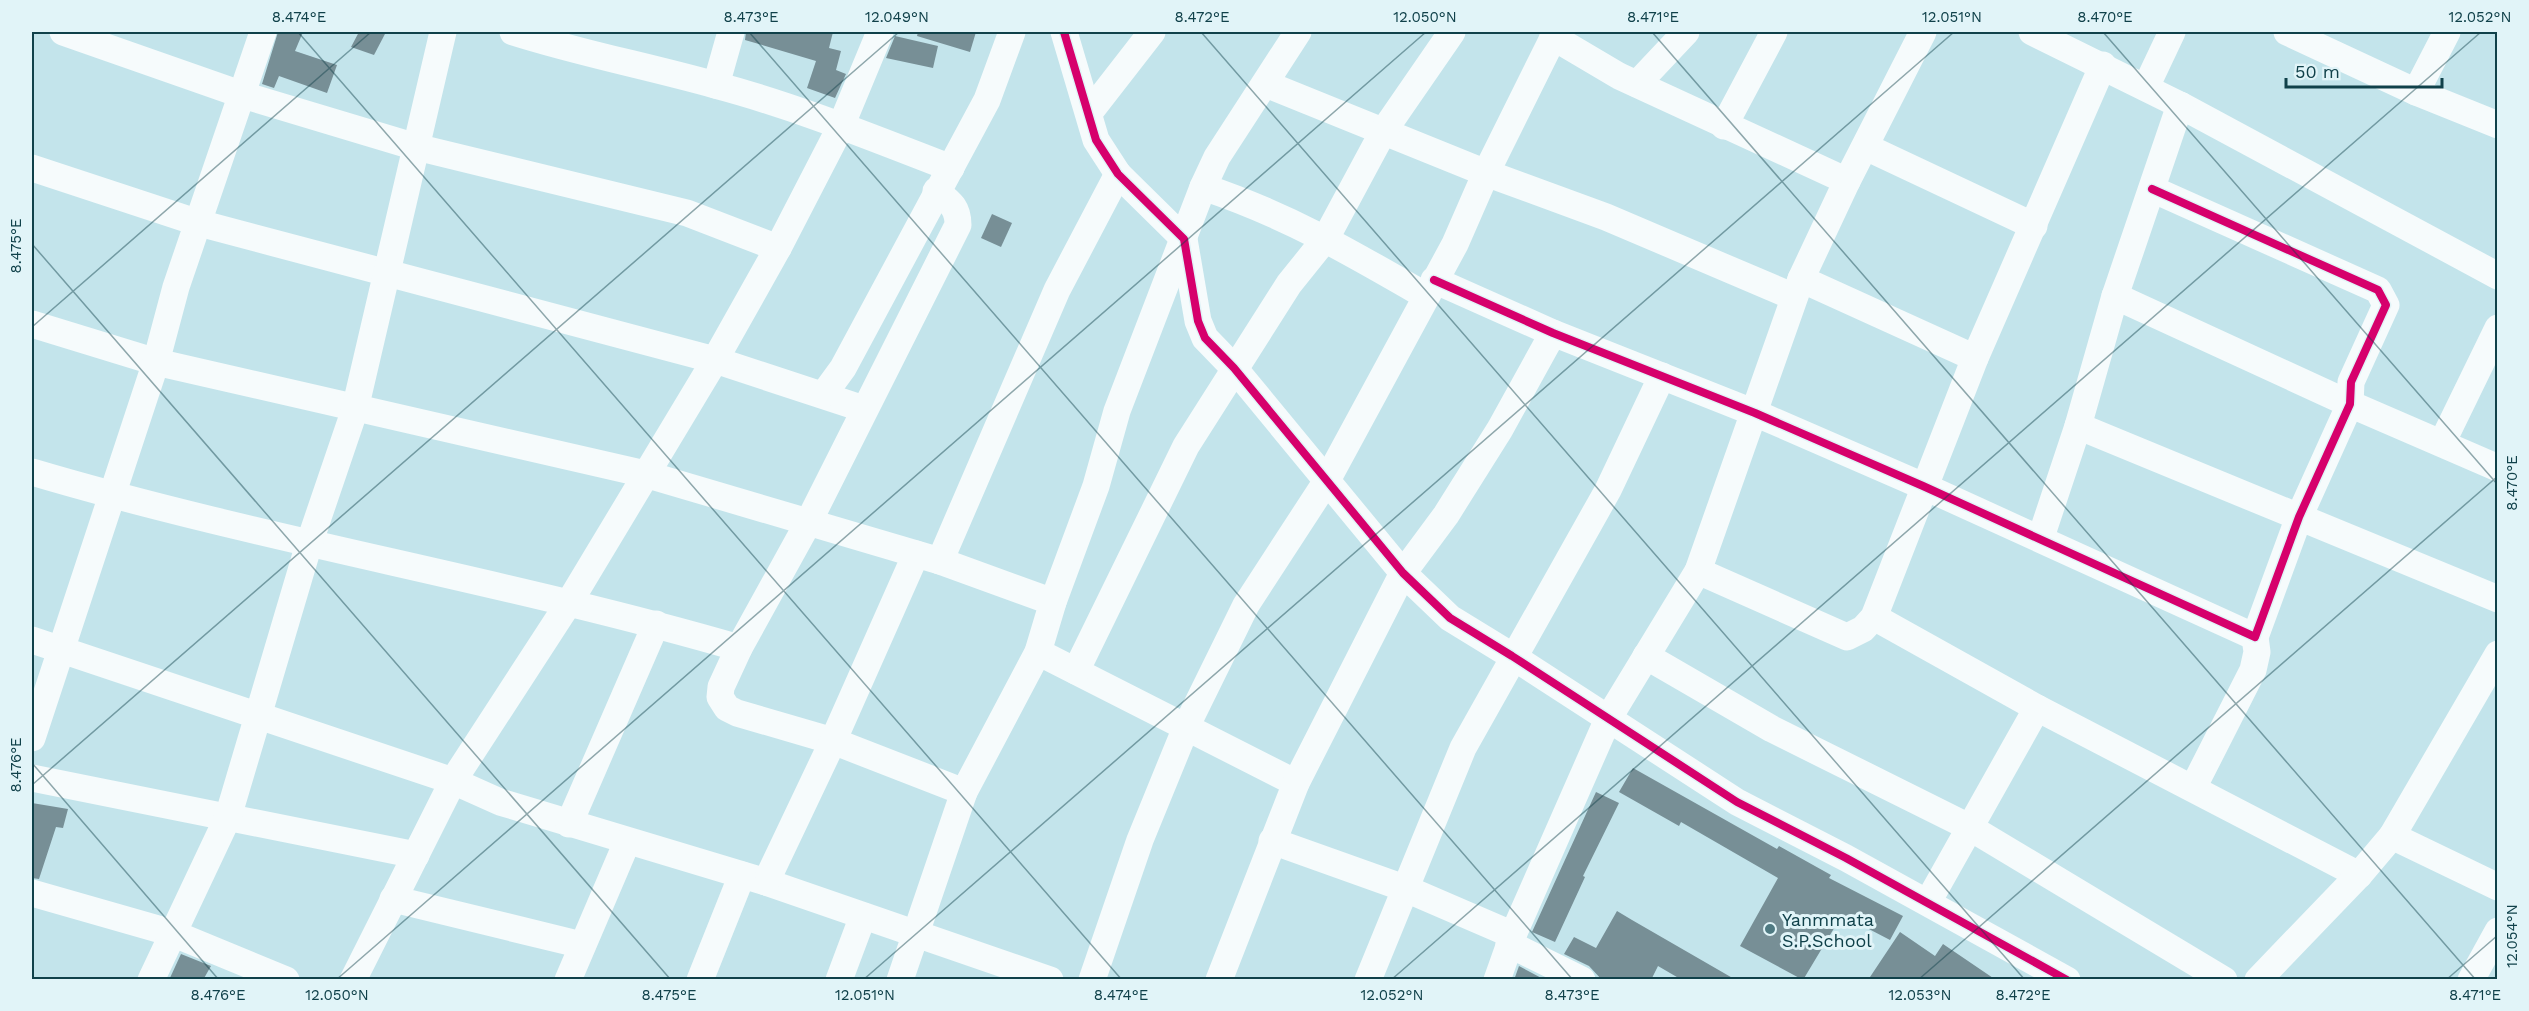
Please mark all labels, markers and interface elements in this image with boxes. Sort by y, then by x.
text: 8.474°E [272,8,326,26]
text: 8.473°E [723,8,779,26]
text: 12.049°N [865,8,929,26]
text: 8.472°E [1174,8,1230,26]
text: 12.050°N [1393,8,1457,26]
text: 8.471°E [1627,8,1679,26]
text: 12.051°N [1922,8,1982,26]
text: 8.470°E [2077,8,2133,26]
text: 12.052°N [2449,8,2511,26]
scale bar [2286,51,2442,89]
text: 50 m [2295,61,2340,82]
text: 8.475°E [7,218,25,274]
text: 8.470°E [2503,455,2521,511]
text: 8.476°E [7,737,25,793]
text: 12.054°N [2503,904,2521,968]
place label: Yanmmata S.P.School [1782,909,1874,951]
marker: Yanmmata S.P.School [1763,922,1777,936]
text: 8.476°E [190,986,246,1004]
text: 12.050°N [305,986,369,1004]
text: 8.475°E [641,986,697,1004]
text: 12.051°N [835,986,895,1004]
text: 8.474°E [1094,986,1148,1004]
text: 12.052°N [1361,986,1423,1004]
text: 8.473°E [1544,986,1600,1004]
text: 12.053°N [1889,986,1951,1004]
text: 8.472°E [1995,986,2051,1004]
text: 8.471°E [2449,986,2501,1004]

